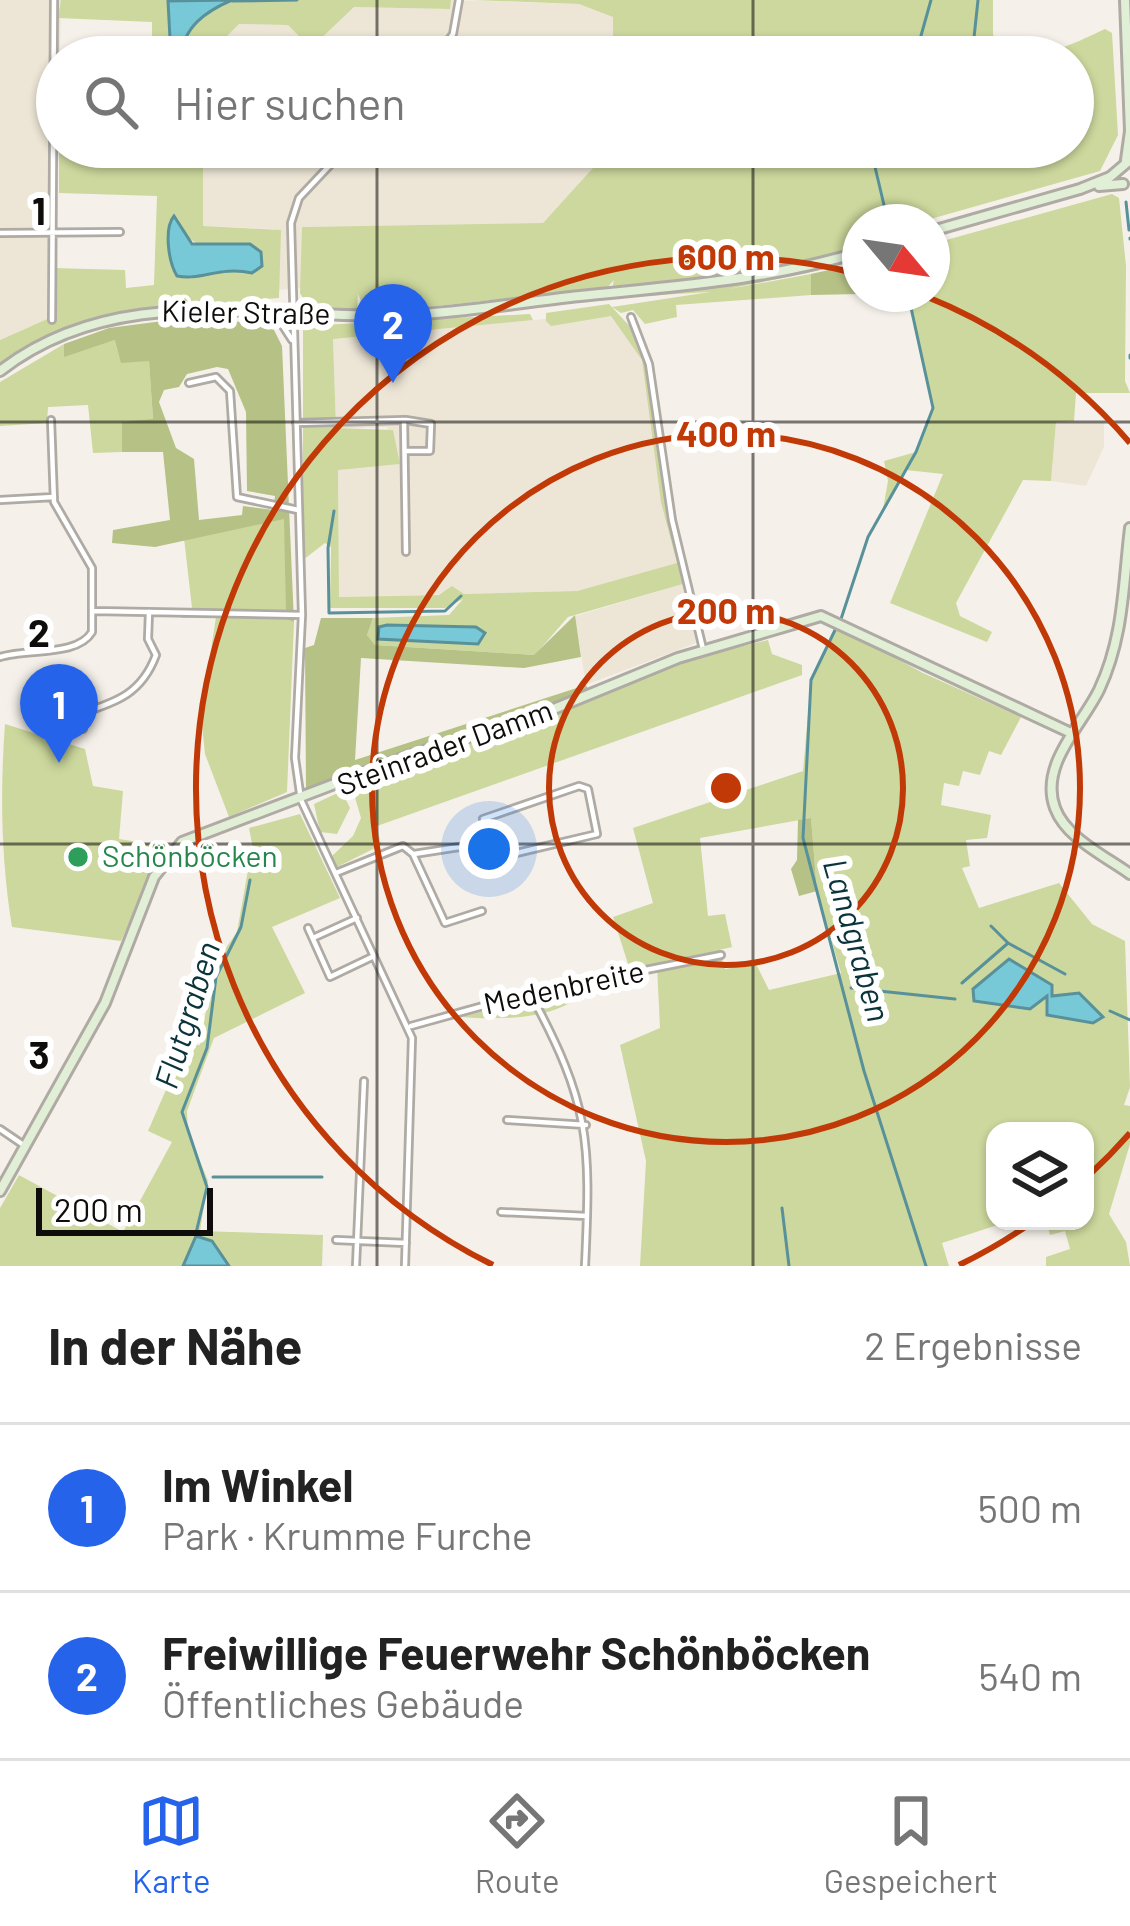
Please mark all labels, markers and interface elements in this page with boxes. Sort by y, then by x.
search box [36,36,1094,168]
icon: search [78,69,144,135]
text: Hier suchen [174,75,406,129]
text: 1 [32,186,46,233]
north arrow [842,204,950,312]
text: 600 m [677,234,775,277]
pin: 2 [354,284,432,383]
street label: Kieler Straße [161,292,331,330]
text: 400 m [676,411,776,454]
text: 200 m [677,588,775,631]
text: 2 [28,608,50,655]
pin: 1 [20,664,98,763]
street label: Steinrader Damm [332,690,557,802]
centre of rings [705,767,747,809]
your location [459,819,519,879]
place label: Schönböcken [102,837,278,873]
marker: Schönböcken [65,844,91,870]
water label: Landgraben [816,854,900,1026]
water label: Flutgraben [145,936,227,1093]
street label: Medenbreite [480,951,647,1021]
text: 3 [28,1030,50,1077]
map controls [986,1122,1094,1230]
button: layers [986,1122,1094,1230]
scale bar [36,1182,213,1235]
text: 200 m [54,1189,143,1229]
text: In der Nähe [48,1314,302,1375]
text: 2 Ergebnisse [864,1321,1082,1368]
text: Im Winkel [162,1457,353,1511]
text: 1 [80,1484,94,1531]
text: 500 m [978,1484,1082,1531]
text: Park · Krumme Furche [162,1511,532,1558]
text: Freiwillige Feuerwehr Schönböcken [162,1625,870,1679]
text: 2 [76,1652,98,1699]
text: 540 m [978,1652,1082,1699]
text: Öffentliches Gebäude [162,1679,524,1726]
tab: Karte [132,1788,211,1900]
tab: Route [475,1788,560,1900]
tab: Gespeichert [824,1788,998,1900]

